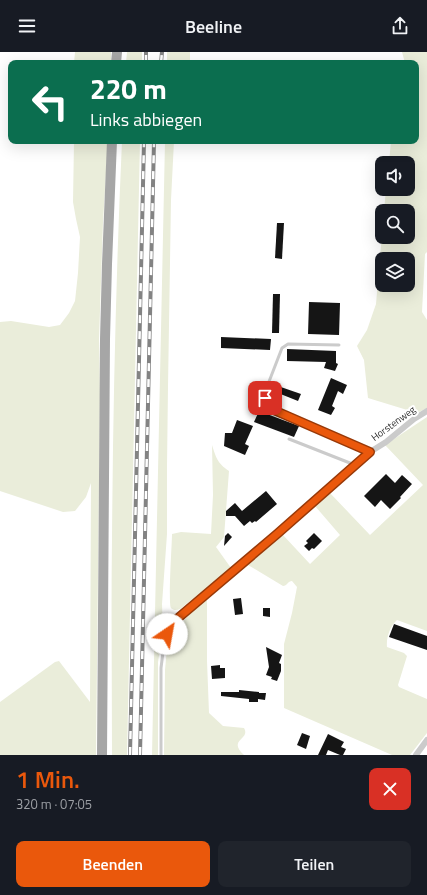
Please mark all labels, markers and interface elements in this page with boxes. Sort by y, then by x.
text: Beeline [185,13,242,40]
icon: menu [16,15,38,37]
icon: share [389,15,411,37]
text: 220 m [90,67,167,110]
icon: left [24,76,76,128]
text: Links abbiegen [90,106,202,133]
map controls [375,156,415,292]
button: sound [375,156,415,196]
button: search [375,204,415,244]
button: layers [375,252,415,292]
pin [248,381,282,415]
icon: arrive [254,387,276,409]
street label: Horstenweg [368,402,419,445]
position arrow [146,613,188,655]
text: 1 Min. [16,761,80,797]
button: close [369,768,411,810]
text: 320 m · 07:05 [16,794,92,814]
button: Beenden [16,841,210,887]
button: Teilen [218,841,411,887]

